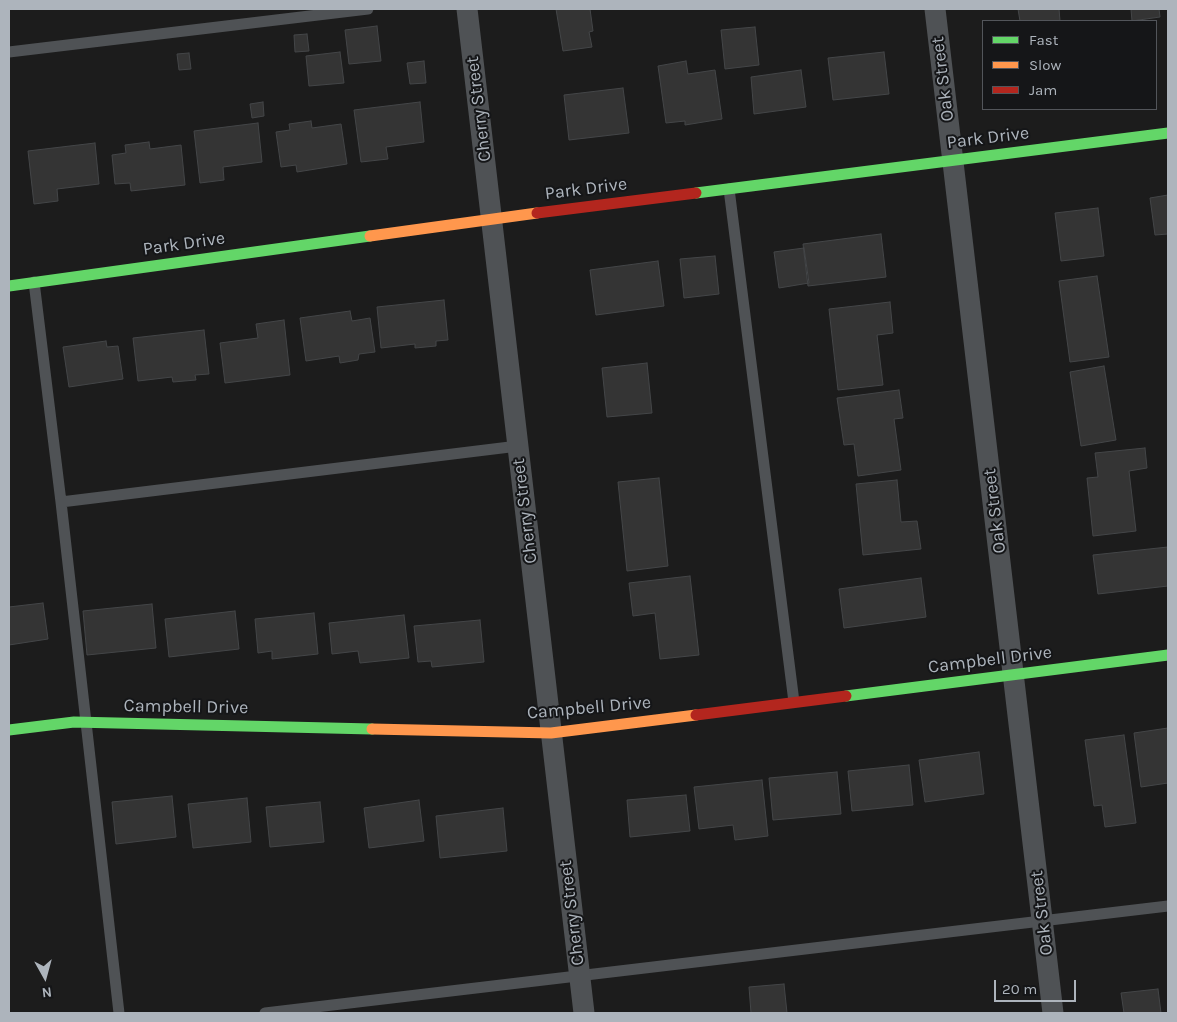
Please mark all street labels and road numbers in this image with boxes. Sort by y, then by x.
street label: Oak Street [927,35,959,123]
street label: Cherry Street [462,55,496,163]
street label: Park Drive [946,122,1030,154]
street label: Park Drive [544,173,628,205]
street label: Park Drive [141,228,227,260]
street label: Cherry Street [508,457,542,565]
street label: Oak Street [979,467,1011,555]
street label: Campbell Drive [927,642,1053,678]
street label: Campbell Drive [526,692,652,724]
street label: Campbell Drive [124,695,248,719]
street label: Cherry Street [555,859,589,967]
street label: Oak Street [1026,869,1058,957]

